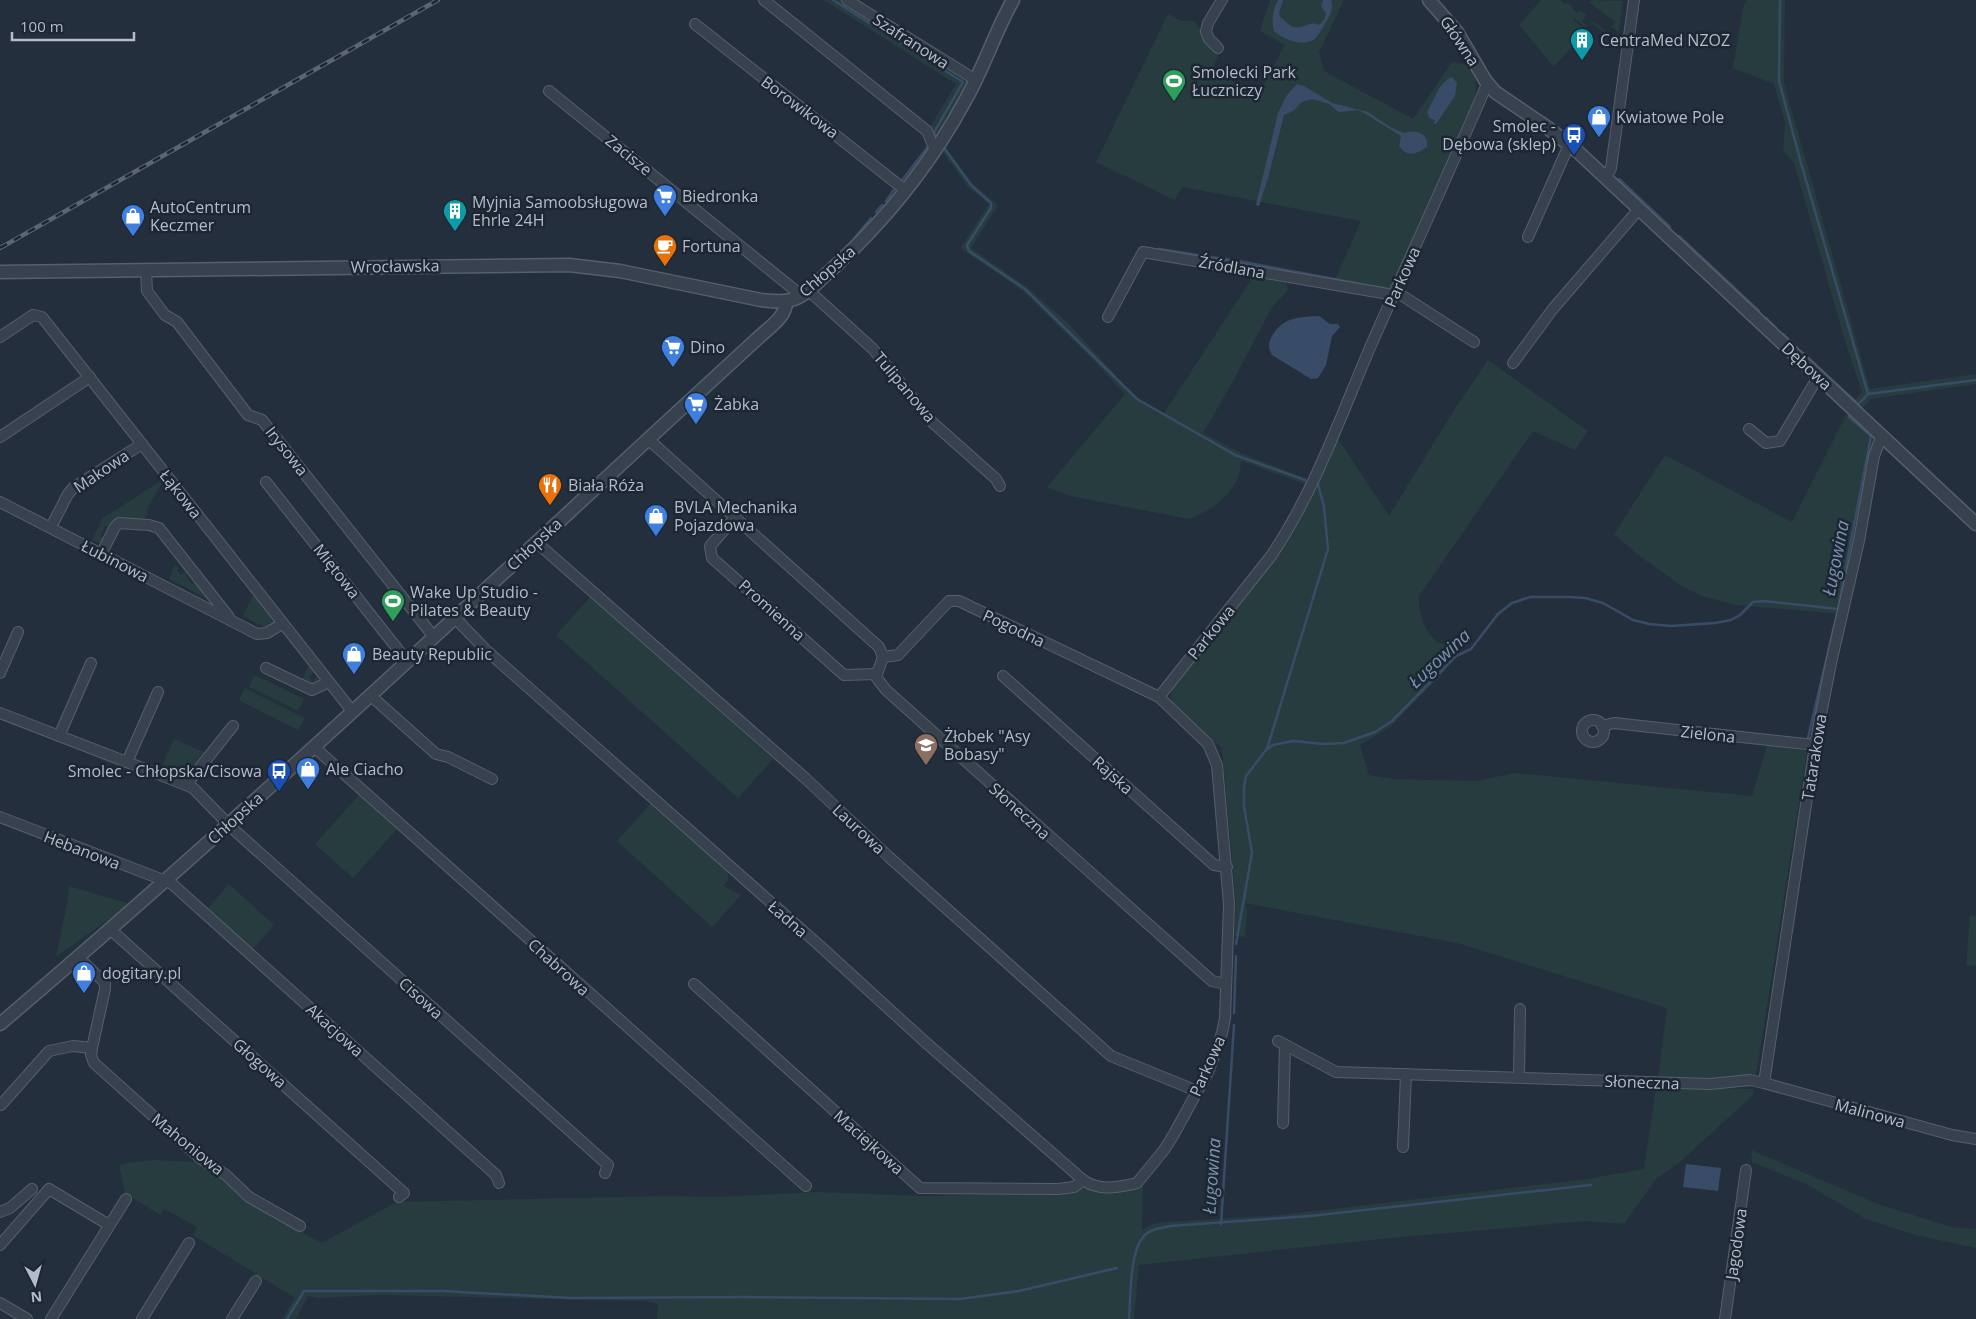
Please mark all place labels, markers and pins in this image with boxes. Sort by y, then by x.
building icon: CentraMed NZOZ [1569,27,1595,61]
place label: CentraMed NZOZ [1600,29,1730,51]
place label: Smolecki Park Łuczniczy [1192,61,1297,101]
sports icon: Smolecki Park Łuczniczy [1161,68,1187,102]
shop icon: Kwiatowe Pole [1586,104,1612,138]
place label: Kwiatowe Pole [1616,106,1724,128]
place label: Smolec - Dębowa (sklep) [1442,115,1556,155]
bus stop icon: Smolec - Dębowa (sklep) [1561,122,1587,156]
supermarket icon: Biedronka [652,183,678,217]
place label: Biedronka [682,185,758,207]
place label: Myjnia Samoobsługowa Ehrle 24H [472,191,648,231]
place label: AutoCentrum Keczmer [150,196,251,236]
building icon: Myjnia Samoobsługowa Ehrle 24H [442,198,468,232]
shop icon: AutoCentrum Keczmer [120,203,146,237]
cafe icon: Fortuna [652,233,678,267]
place label: Fortuna [682,235,741,257]
supermarket icon: Dino [660,334,686,368]
place label: Dino [690,336,725,358]
supermarket icon: Żabka [683,391,709,425]
place label: Żabka [714,393,759,415]
restaurant icon: Biała Róża [537,472,563,506]
place label: Biała Róża [568,474,644,496]
place label: BVLA Mechanika Pojazdowa [674,496,797,536]
shop icon: BVLA Mechanika Pojazdowa [643,503,669,537]
place label: Wake Up Studio - Pilates & Beauty [410,581,538,621]
sports icon: Wake Up Studio - Pilates & Beauty [380,588,406,622]
shop icon: Beauty Republic [341,641,367,675]
place label: Beauty Republic [372,643,492,665]
place label: Żłobek "Asy Bobasy" [944,725,1031,765]
school or university icon: Żłobek "Asy Bobasy" [913,732,939,766]
shop icon: Ale Ciacho [295,756,321,790]
bus stop icon: Smolec - Chłopska/Cisowa [266,758,292,792]
place label: Ale Ciacho [326,758,403,780]
place label: Smolec - Chłopska/Cisowa [68,760,262,782]
shop icon: dogitary.pl [71,960,97,994]
place label: dogitary.pl [102,962,181,984]

